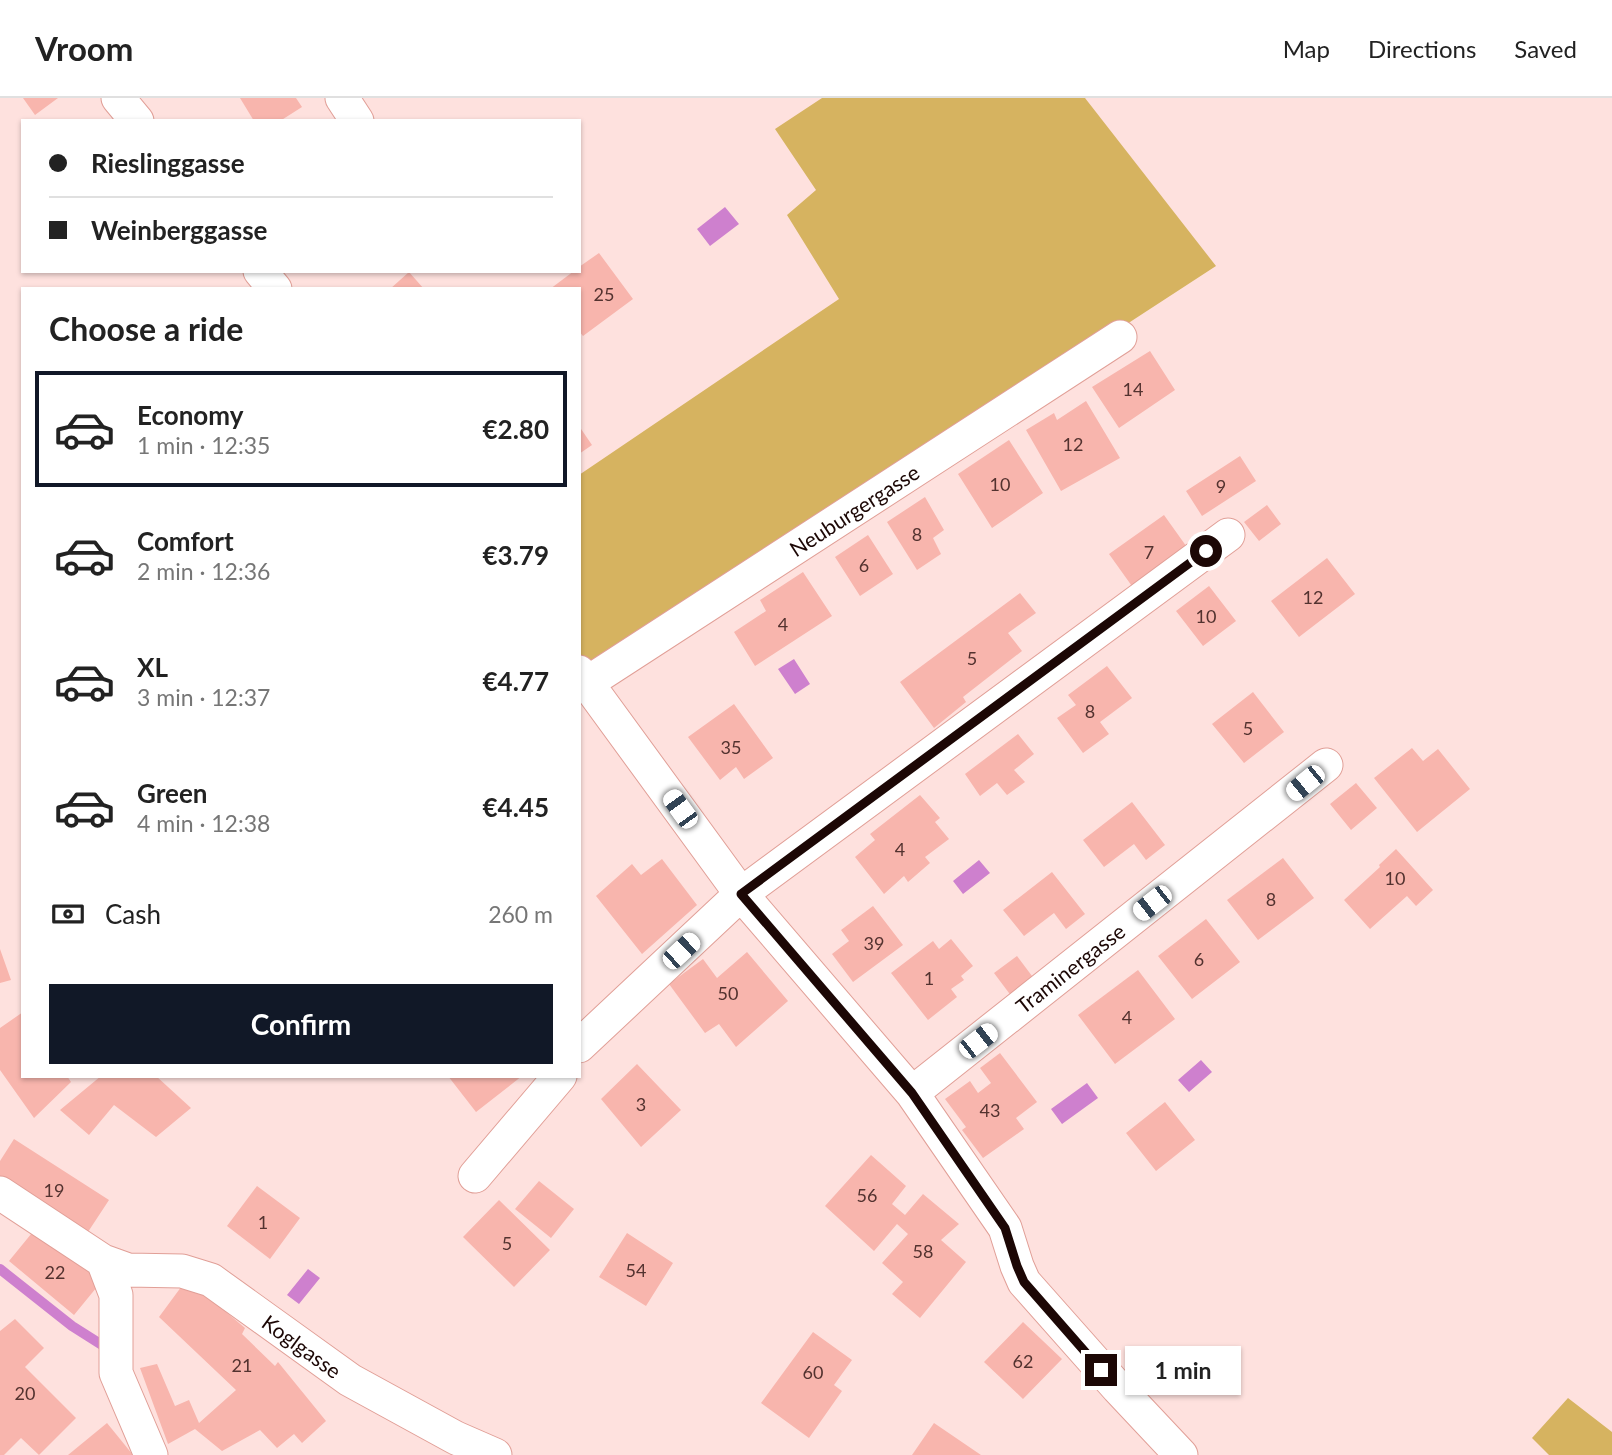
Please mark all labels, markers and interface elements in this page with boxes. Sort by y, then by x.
text: Vroom [35,28,133,68]
text: Map [1283,34,1330,63]
text: Directions [1368,34,1476,63]
text: Saved [1514,34,1577,63]
text: Rieslinggasse [91,147,245,179]
text: Weinberggasse [91,214,267,246]
house number: 25 [594,283,614,305]
text: Choose a ride [49,309,243,348]
house number: 14 [1123,378,1143,400]
icon: car [53,398,116,461]
text: Economy [137,399,243,431]
text: €2.80 [483,413,549,445]
text: 1 min · 12:35 [137,431,270,459]
house number: 12 [1063,433,1083,455]
street label: Neuburgergasse [785,459,923,561]
house number: 10 [990,473,1010,495]
house number: 9 [1216,475,1226,497]
house number: 8 [912,523,922,545]
icon: car [53,524,116,587]
text: Comfort [137,525,234,557]
route start [1190,535,1222,567]
text: €3.79 [483,539,549,571]
house number: 7 [1144,541,1154,563]
house number: 6 [859,554,869,576]
text: 2 min · 12:36 [137,557,270,585]
house number: 12 [1303,586,1323,608]
house number: 10 [1196,605,1216,627]
house number: 4 [778,613,788,635]
house number: 5 [967,647,977,669]
icon: car [53,650,116,713]
text: XL [137,651,168,683]
text: €4.77 [483,665,549,697]
text: 3 min · 12:37 [137,683,270,711]
house number: 8 [1085,700,1095,722]
house number: 5 [1243,717,1253,739]
house number: 35 [721,736,741,758]
car [1283,762,1328,804]
icon: car [53,776,116,839]
text: Green [137,777,207,809]
car [660,786,701,832]
text: €4.45 [483,791,549,823]
text: 4 min · 12:38 [137,809,270,837]
house number: 4 [895,838,905,860]
house number: 10 [1385,867,1405,889]
car [1129,882,1176,924]
house number: 8 [1266,888,1276,910]
icon: cash [49,895,87,933]
text: Cash [105,898,161,930]
text: 260 m [488,900,553,928]
street label: Traminergasse [1011,918,1129,1018]
car [659,929,704,973]
house number: 39 [864,932,884,954]
house number: 6 [1194,948,1204,970]
house number: 1 [924,967,934,989]
house number: 50 [718,982,738,1004]
button: Confirm [49,984,553,1064]
house number: 4 [1122,1006,1132,1028]
car [955,1020,1002,1062]
house number: 3 [636,1093,646,1115]
house number: 43 [980,1099,1000,1121]
house number: 19 [44,1179,64,1201]
house number: 56 [857,1184,877,1206]
house number: 1 [258,1211,268,1233]
house number: 5 [502,1232,512,1254]
house number: 58 [913,1240,933,1262]
house number: 54 [626,1259,646,1281]
house number: 22 [45,1261,65,1283]
street label: Koglgasse [258,1309,346,1383]
callout: 1 min [1126,1346,1241,1394]
house number: 62 [1013,1350,1033,1372]
house number: 21 [232,1354,252,1376]
route end [1085,1354,1117,1386]
text: 1 min [1154,1356,1212,1384]
house number: 60 [803,1361,823,1383]
house number: 20 [15,1382,35,1404]

